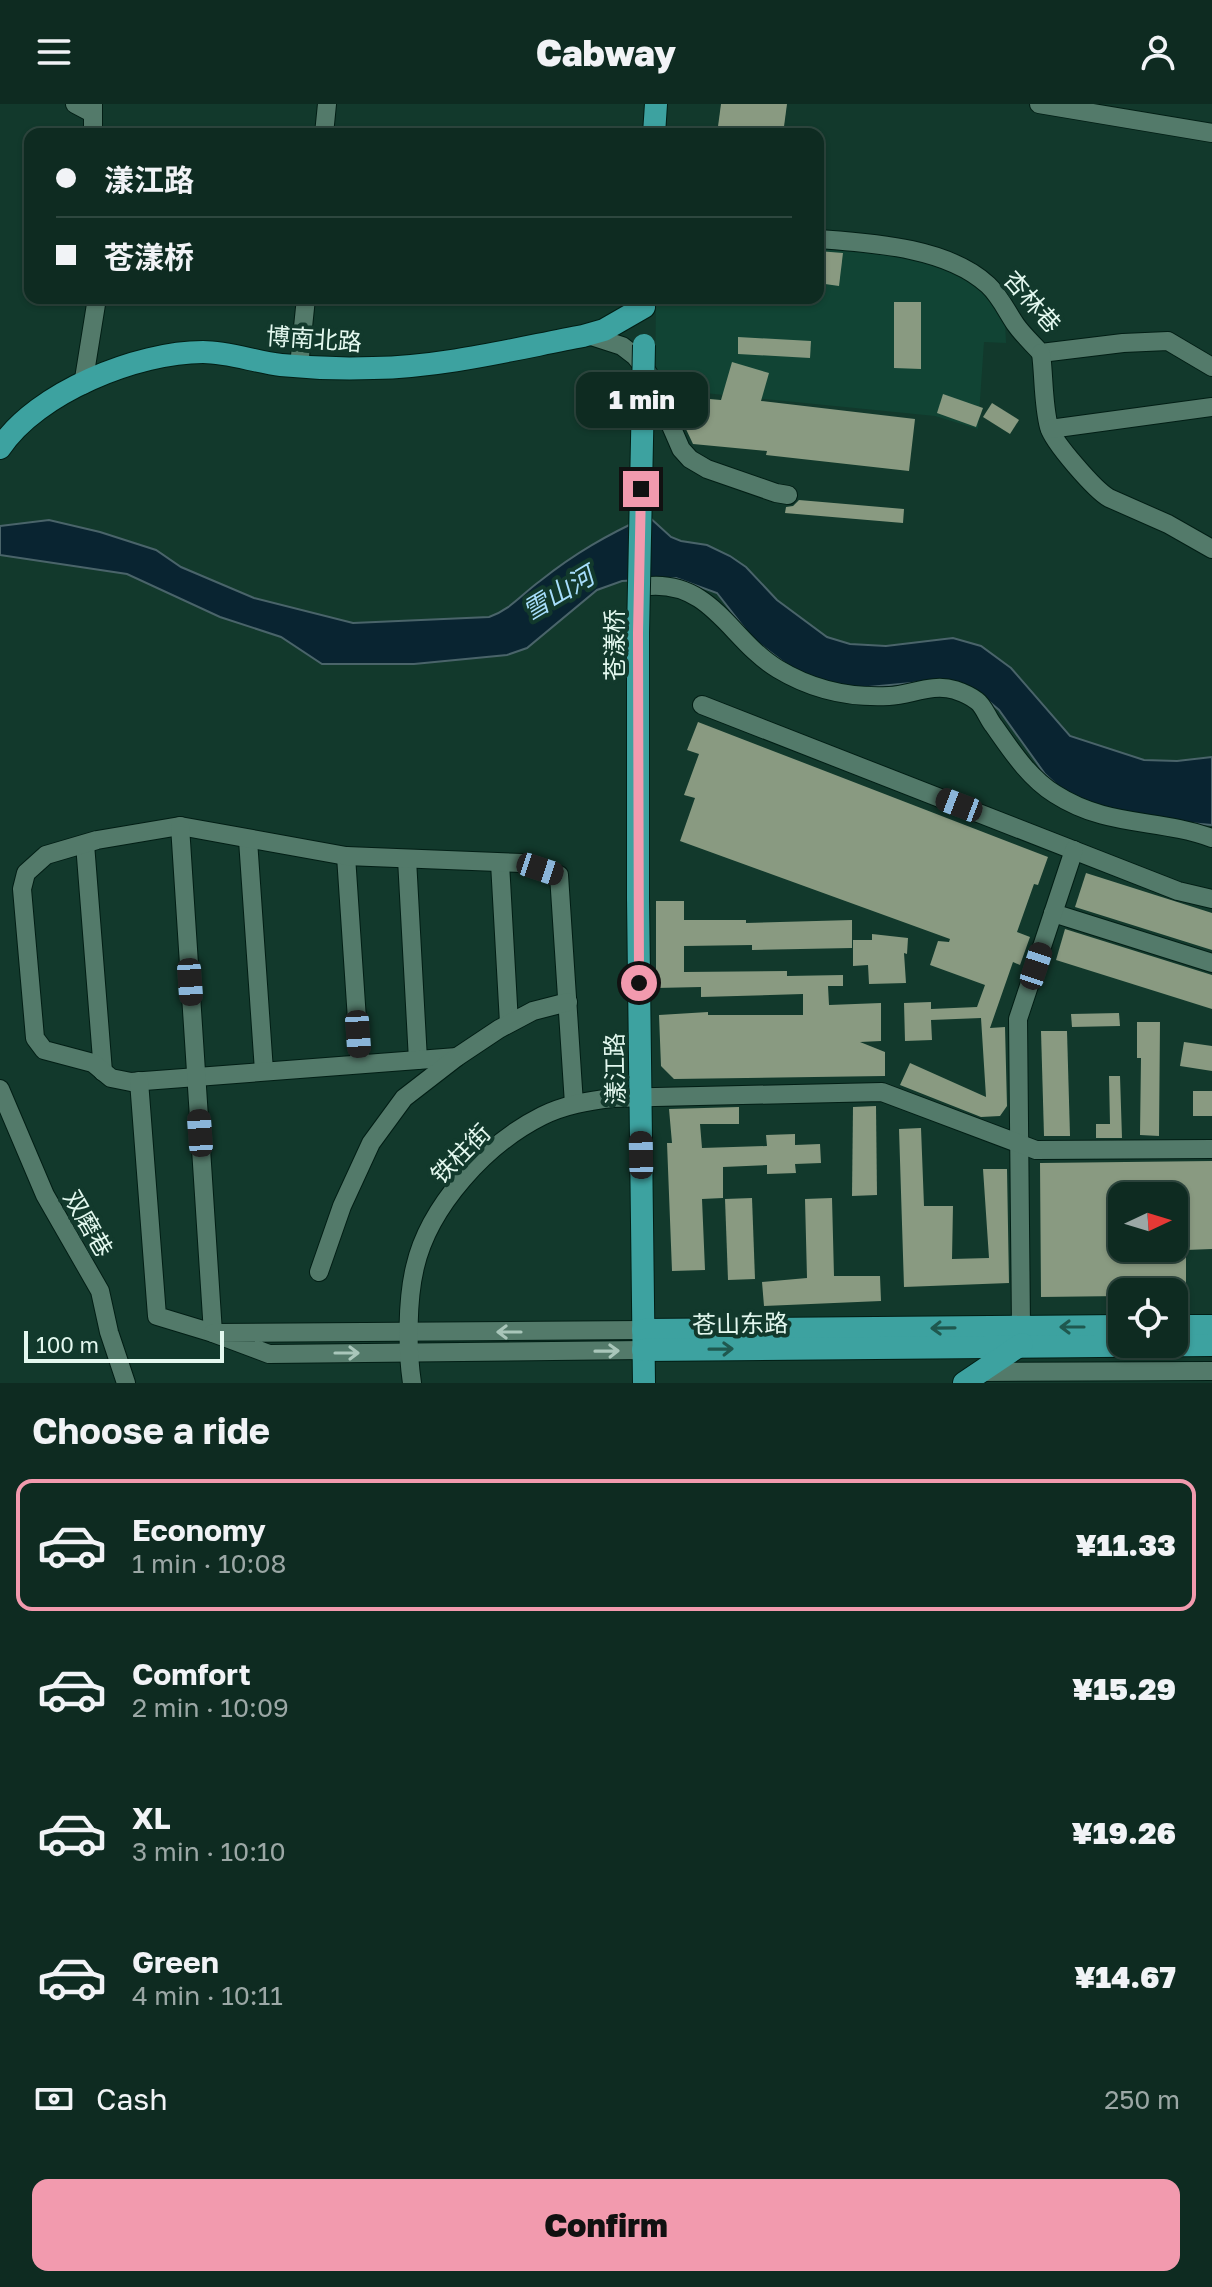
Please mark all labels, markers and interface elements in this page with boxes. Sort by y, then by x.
icon: menu [32,30,76,74]
icon: person [1136,30,1180,74]
text: Cabway [536,31,676,74]
text: 漾江路 [104,162,194,198]
text: 苍漾桥 [104,239,194,275]
street label: 杏林巷 [998,264,1068,338]
street label: 博南北路 [265,320,363,356]
callout: 1 min [575,373,707,429]
text: 1 min [609,384,675,415]
route end [623,471,659,507]
water label: 雪山河 [517,557,604,626]
street label: 苍漾桥 [599,609,628,681]
car [932,785,986,825]
car [513,850,567,888]
car [1017,939,1055,993]
car [176,957,204,1007]
route start [621,965,657,1001]
car [344,1009,372,1059]
street label: 漾江路 [599,1033,629,1105]
car [186,1108,214,1158]
street label: 铁柱街 [424,1117,496,1189]
car [629,1131,653,1179]
north arrow [1108,1182,1188,1262]
map controls [1108,1182,1188,1358]
street label: 双磨巷 [58,1185,120,1261]
button: locate [1108,1278,1188,1358]
street label: 苍山东路 [692,1308,788,1338]
one-way arrow [1059,1319,1086,1335]
one-way arrow [930,1320,957,1336]
one-way arrow [496,1324,523,1339]
scale bar [24,1327,224,1363]
text: 100 m [36,1331,99,1358]
one-way arrow [707,1342,734,1357]
one-way arrow [593,1343,620,1359]
one-way arrow [333,1345,360,1361]
text: Choose a ride [32,1409,270,1452]
icon: car [36,1509,108,1581]
text: Economy [132,1512,266,1548]
text: ¥11.33 [1075,1527,1176,1563]
text: 1 min · 10:08 [132,1548,286,1579]
icon: car [36,1653,108,1725]
text: Comfort [132,1656,251,1692]
text: ¥15.29 [1072,1671,1176,1707]
text: 2 min · 10:09 [132,1692,289,1723]
icon: car [36,1797,108,1869]
text: XL [132,1800,171,1836]
text: ¥19.26 [1072,1815,1176,1851]
text: 3 min · 10:10 [132,1836,286,1867]
icon: car [36,1941,108,2013]
text: Green [132,1944,219,1980]
text: ¥14.67 [1074,1959,1176,1995]
text: 4 min · 10:11 [132,1980,283,2011]
icon: cash [32,2077,76,2121]
text: Cash [96,2081,168,2117]
text: 250 m [1104,2084,1180,2115]
button: Confirm [32,2179,1180,2271]

